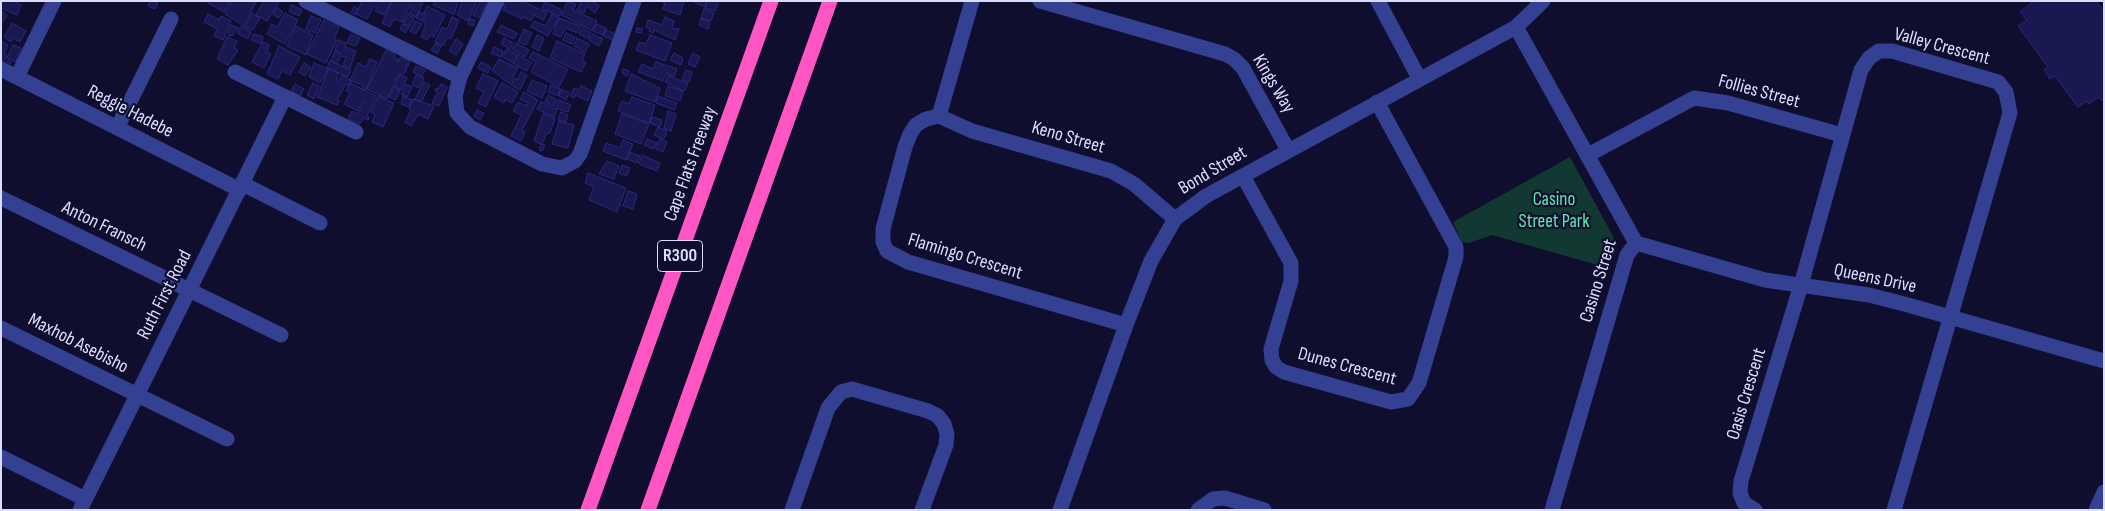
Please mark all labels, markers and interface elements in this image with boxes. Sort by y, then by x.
street label: Valley Crescent [1892,23,1992,71]
street label: Kings Way [1247,51,1299,117]
street label: Follies Street [1716,70,1802,114]
street label: Reggie Hadebe [83,81,177,143]
street label: Cape Flats Freeway [660,103,722,225]
street label: Keno Street [1029,117,1107,159]
street label: Bond Street [1175,142,1251,200]
park label: Casino Street Park [1519,189,1589,233]
street label: Anton Fransch [58,197,150,257]
street label: Flamingo Crescent [905,229,1025,285]
street label: Casino Street [1576,237,1622,325]
road number: R300 [658,240,702,272]
street label: Ruth First Road [133,247,197,343]
street label: Queens Drive [1832,259,1918,299]
street label: Maxhob Asebisho [24,309,132,379]
street label: Dunes Crescent [1295,343,1399,391]
street label: Oasis Crescent [1722,345,1772,443]

